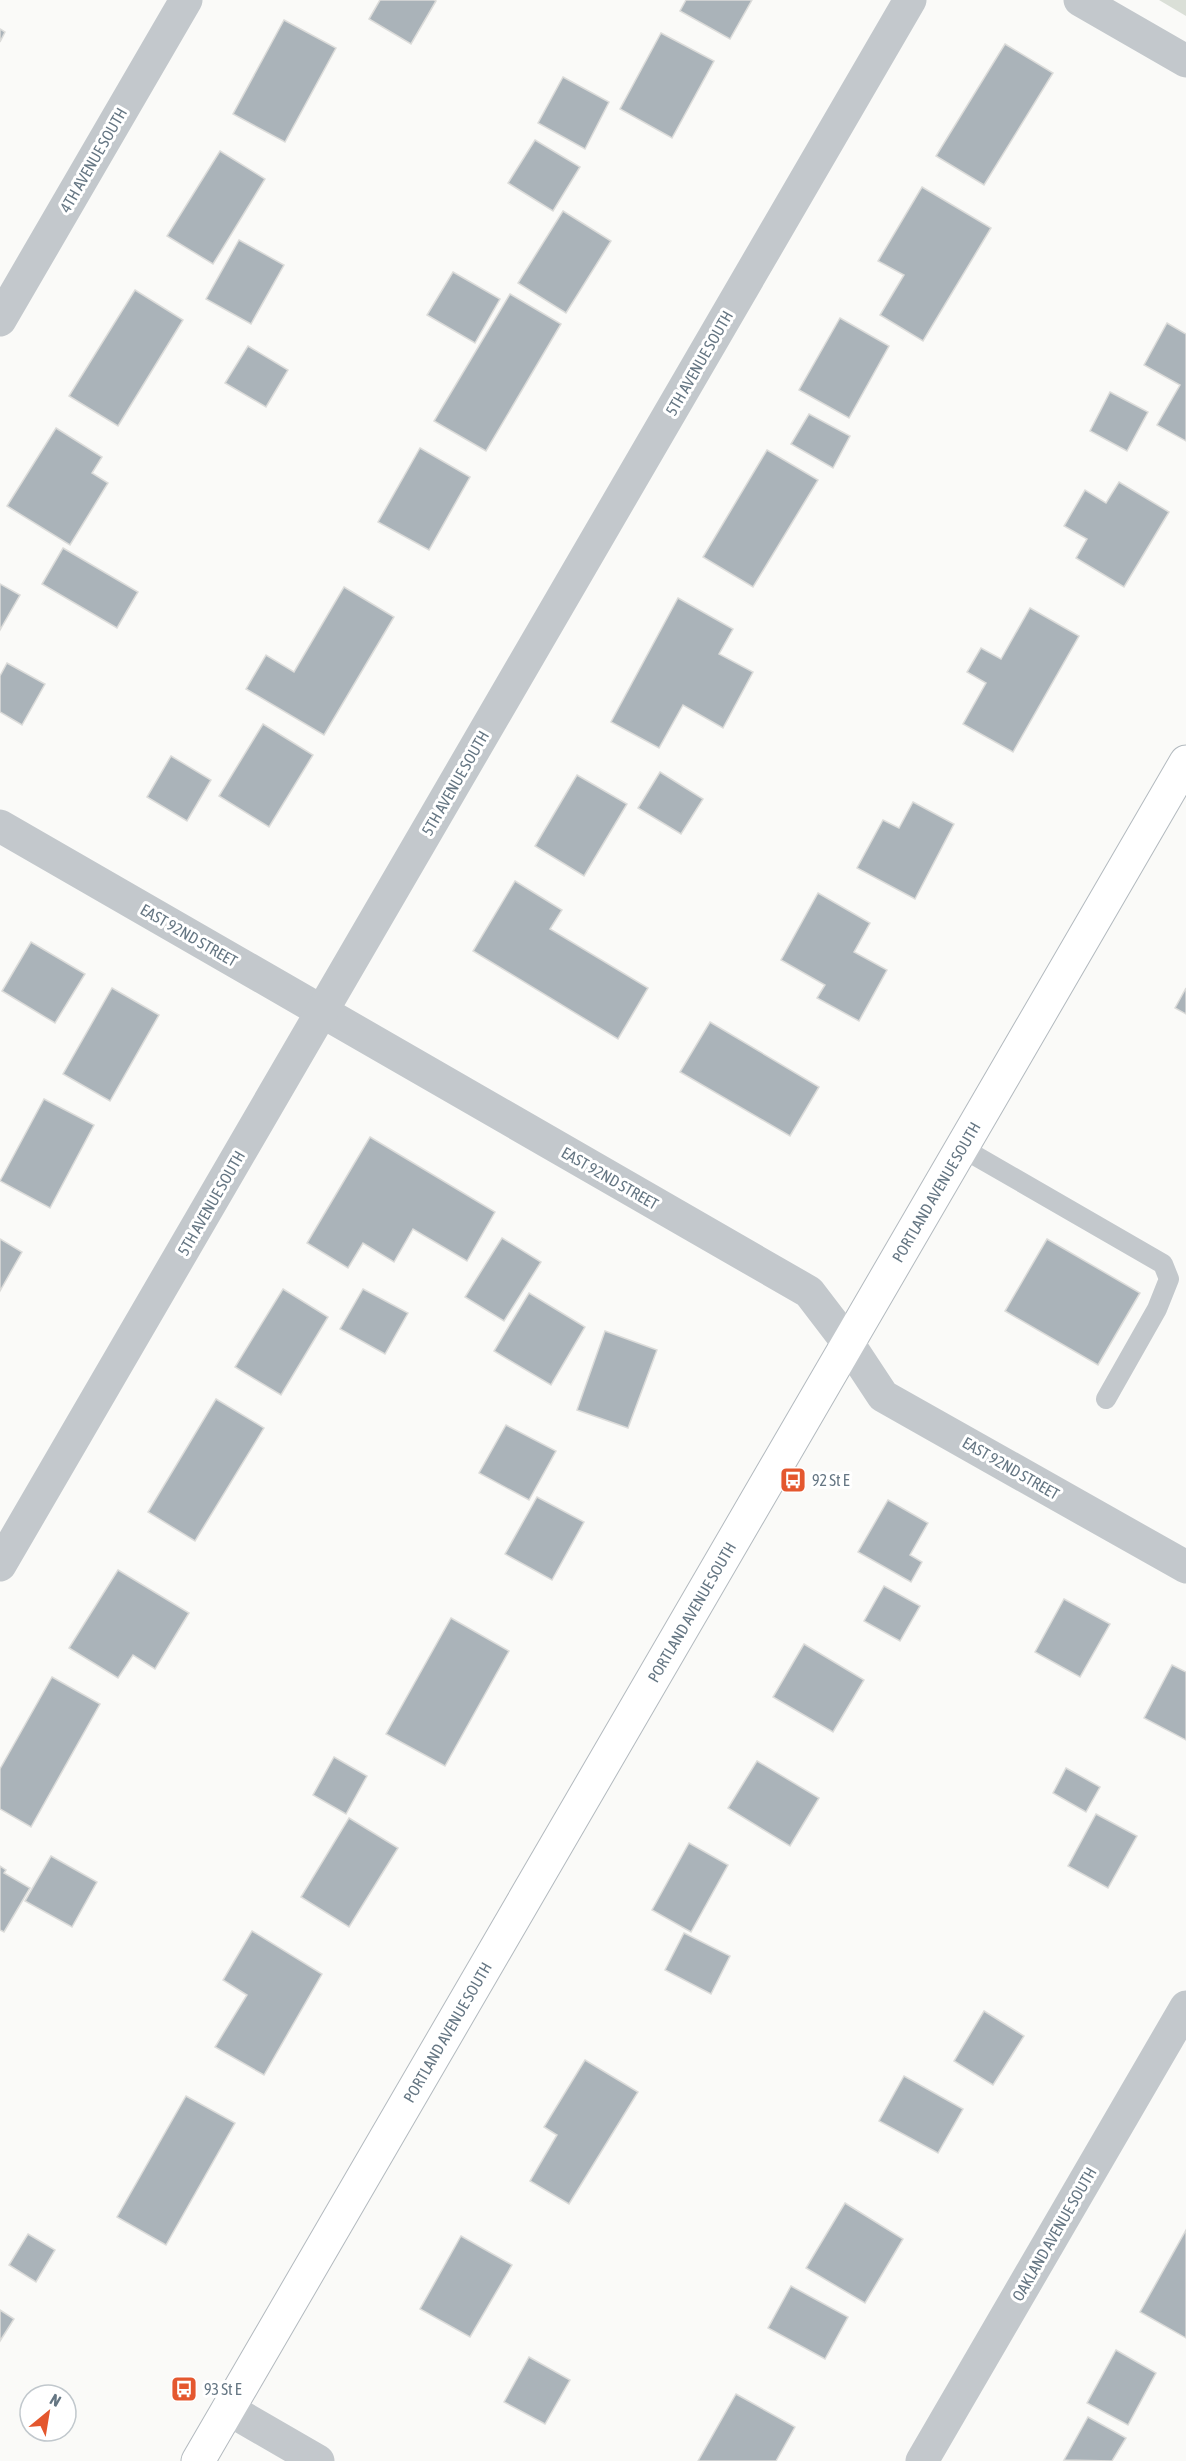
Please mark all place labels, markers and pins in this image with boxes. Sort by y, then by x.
bus stop icon: 92 St E [778,1465,808,1495]
place label: 92 St E [812,1471,850,1489]
bus stop icon: 93 St E [169,2374,199,2404]
place label: 93 St E [204,2380,242,2398]

